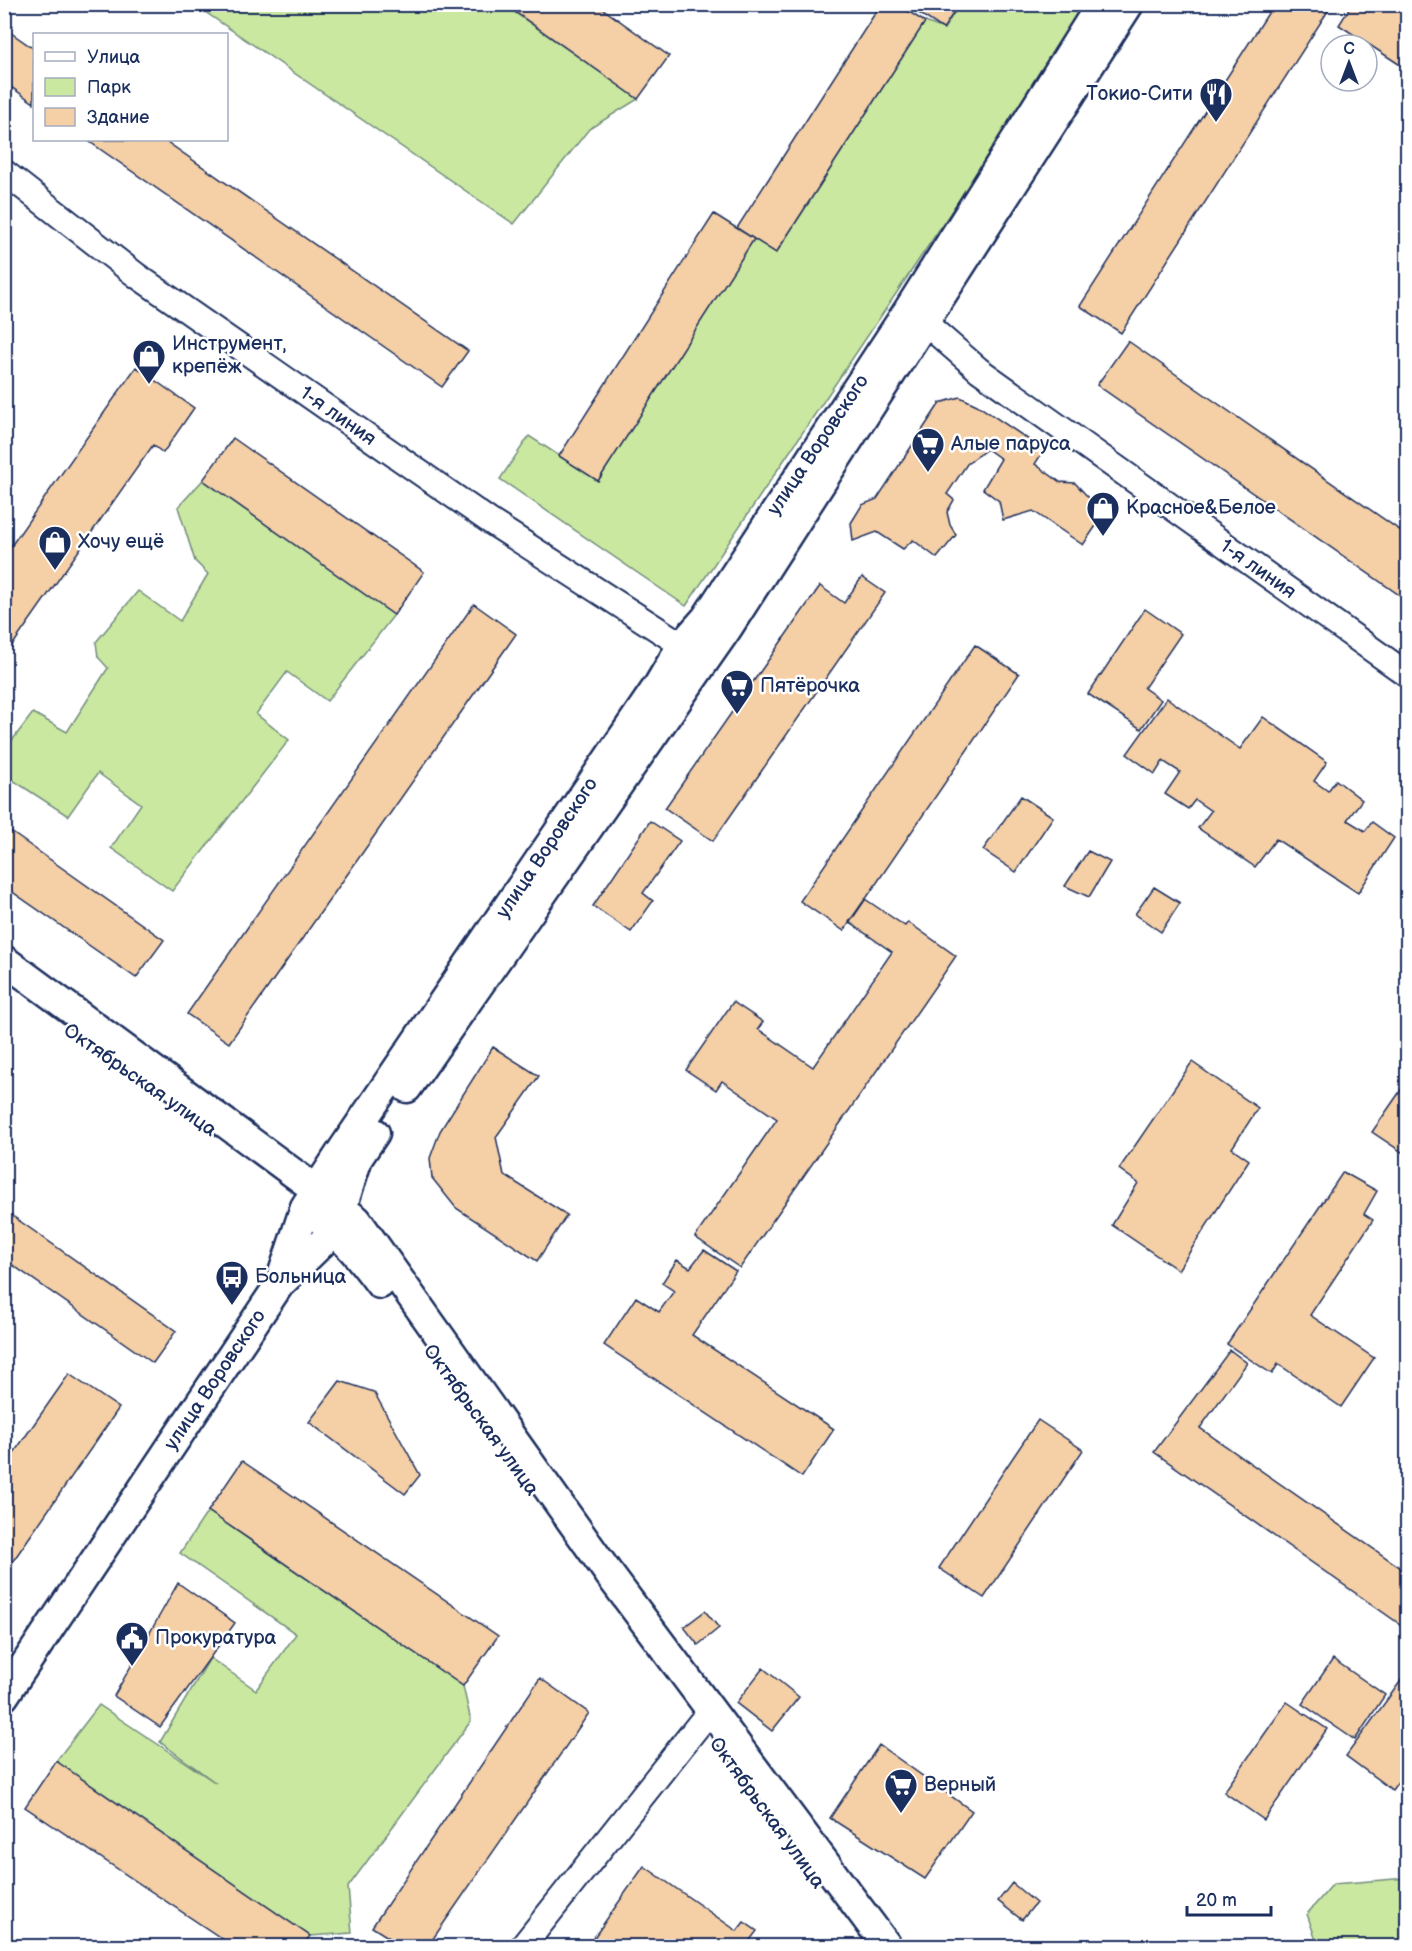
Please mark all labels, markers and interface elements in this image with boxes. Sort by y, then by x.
legend [33,33,228,141]
north arrow [1319,33,1379,93]
text: С [1343,40,1355,59]
text: Улица [87,47,141,68]
restaurant icon: Токио-Сити [1198,76,1234,123]
text: Парк [87,77,131,98]
place label: Токио-Сити [1086,82,1193,106]
text: Здание [87,107,149,128]
place label: Инструмент, крепёж [172,332,286,379]
shop icon: Инструмент, крепёж [131,338,167,385]
street label: улица Воровского [762,370,874,520]
street label: 1-я линия [295,381,381,451]
supermarket icon: Алые паруса [910,426,946,473]
place label: Алые паруса [950,432,1071,456]
shop icon: Красное&Белое [1085,490,1121,537]
place label: Красное&Белое [1126,496,1276,520]
shop icon: Хочу ещё [37,524,73,571]
place label: Хочу ещё [78,530,164,554]
street label: 1-я линия [1215,534,1301,604]
supermarket icon: Пятёрочка [719,668,755,715]
place label: Пятёрочка [760,674,860,698]
street label: улица Воровского [491,773,603,923]
street label: Октябрьская улица [59,1018,221,1142]
bus stop icon: Больница [214,1259,250,1306]
place label: Больница [255,1265,347,1289]
street label: улица Воровского [159,1305,271,1455]
street label: Октябрьская улица [418,1340,544,1501]
public building icon: Прокуратура [114,1620,150,1667]
place label: Прокуратура [155,1626,276,1650]
street label: Октябрьская улица [704,1733,830,1894]
supermarket icon: Верный [883,1767,919,1814]
place label: Верный [924,1773,996,1797]
scale bar [1187,1879,1271,1917]
text: 20 m [1196,1890,1237,1911]

